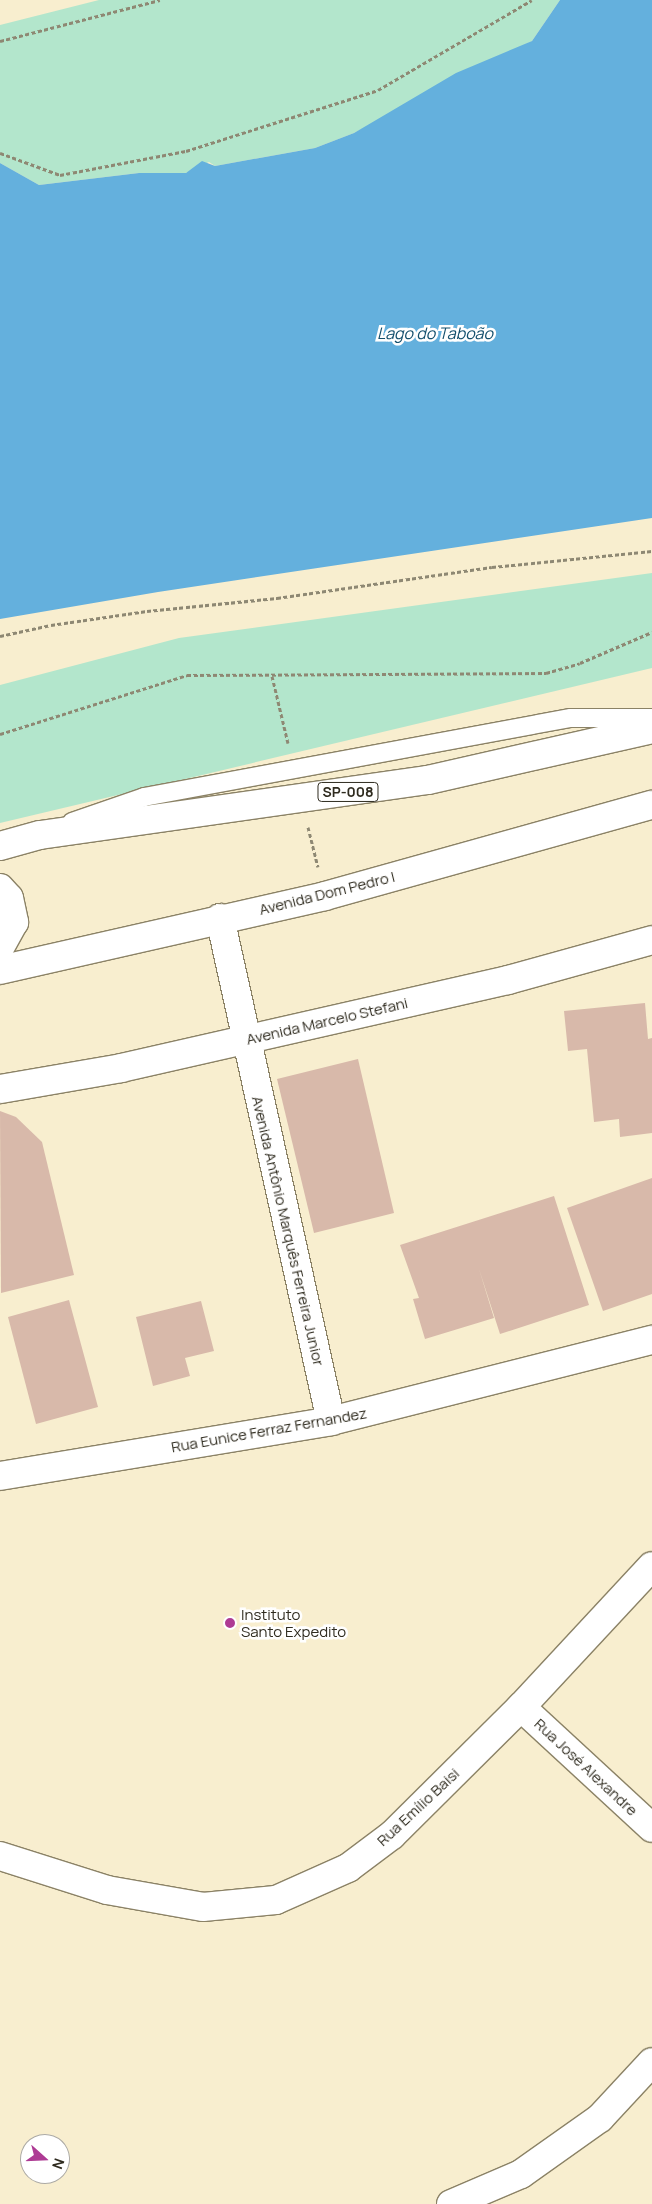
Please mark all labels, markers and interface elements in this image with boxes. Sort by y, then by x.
water label: Lago do Taboão [377,323,493,343]
road number: SP-008 [317,780,379,804]
street label: Avenida Dom Pedro I [257,867,397,919]
street label: Avenida Marcelo Stefani [244,994,410,1048]
street label: Avenida Antônio Marquês Ferreira Junior [248,1094,328,1368]
street label: Rua Eunice Ferraz Fernandez [170,1404,368,1456]
place label: Instituto Santo Expedito [241,1605,346,1640]
marker: Instituto Santo Expedito [223,1616,237,1630]
street label: Rua José Alexandre [531,1715,641,1819]
street label: Rua Emílio Baisi [373,1764,463,1850]
north arrow [20,2134,70,2184]
text: N [48,2156,69,2172]

